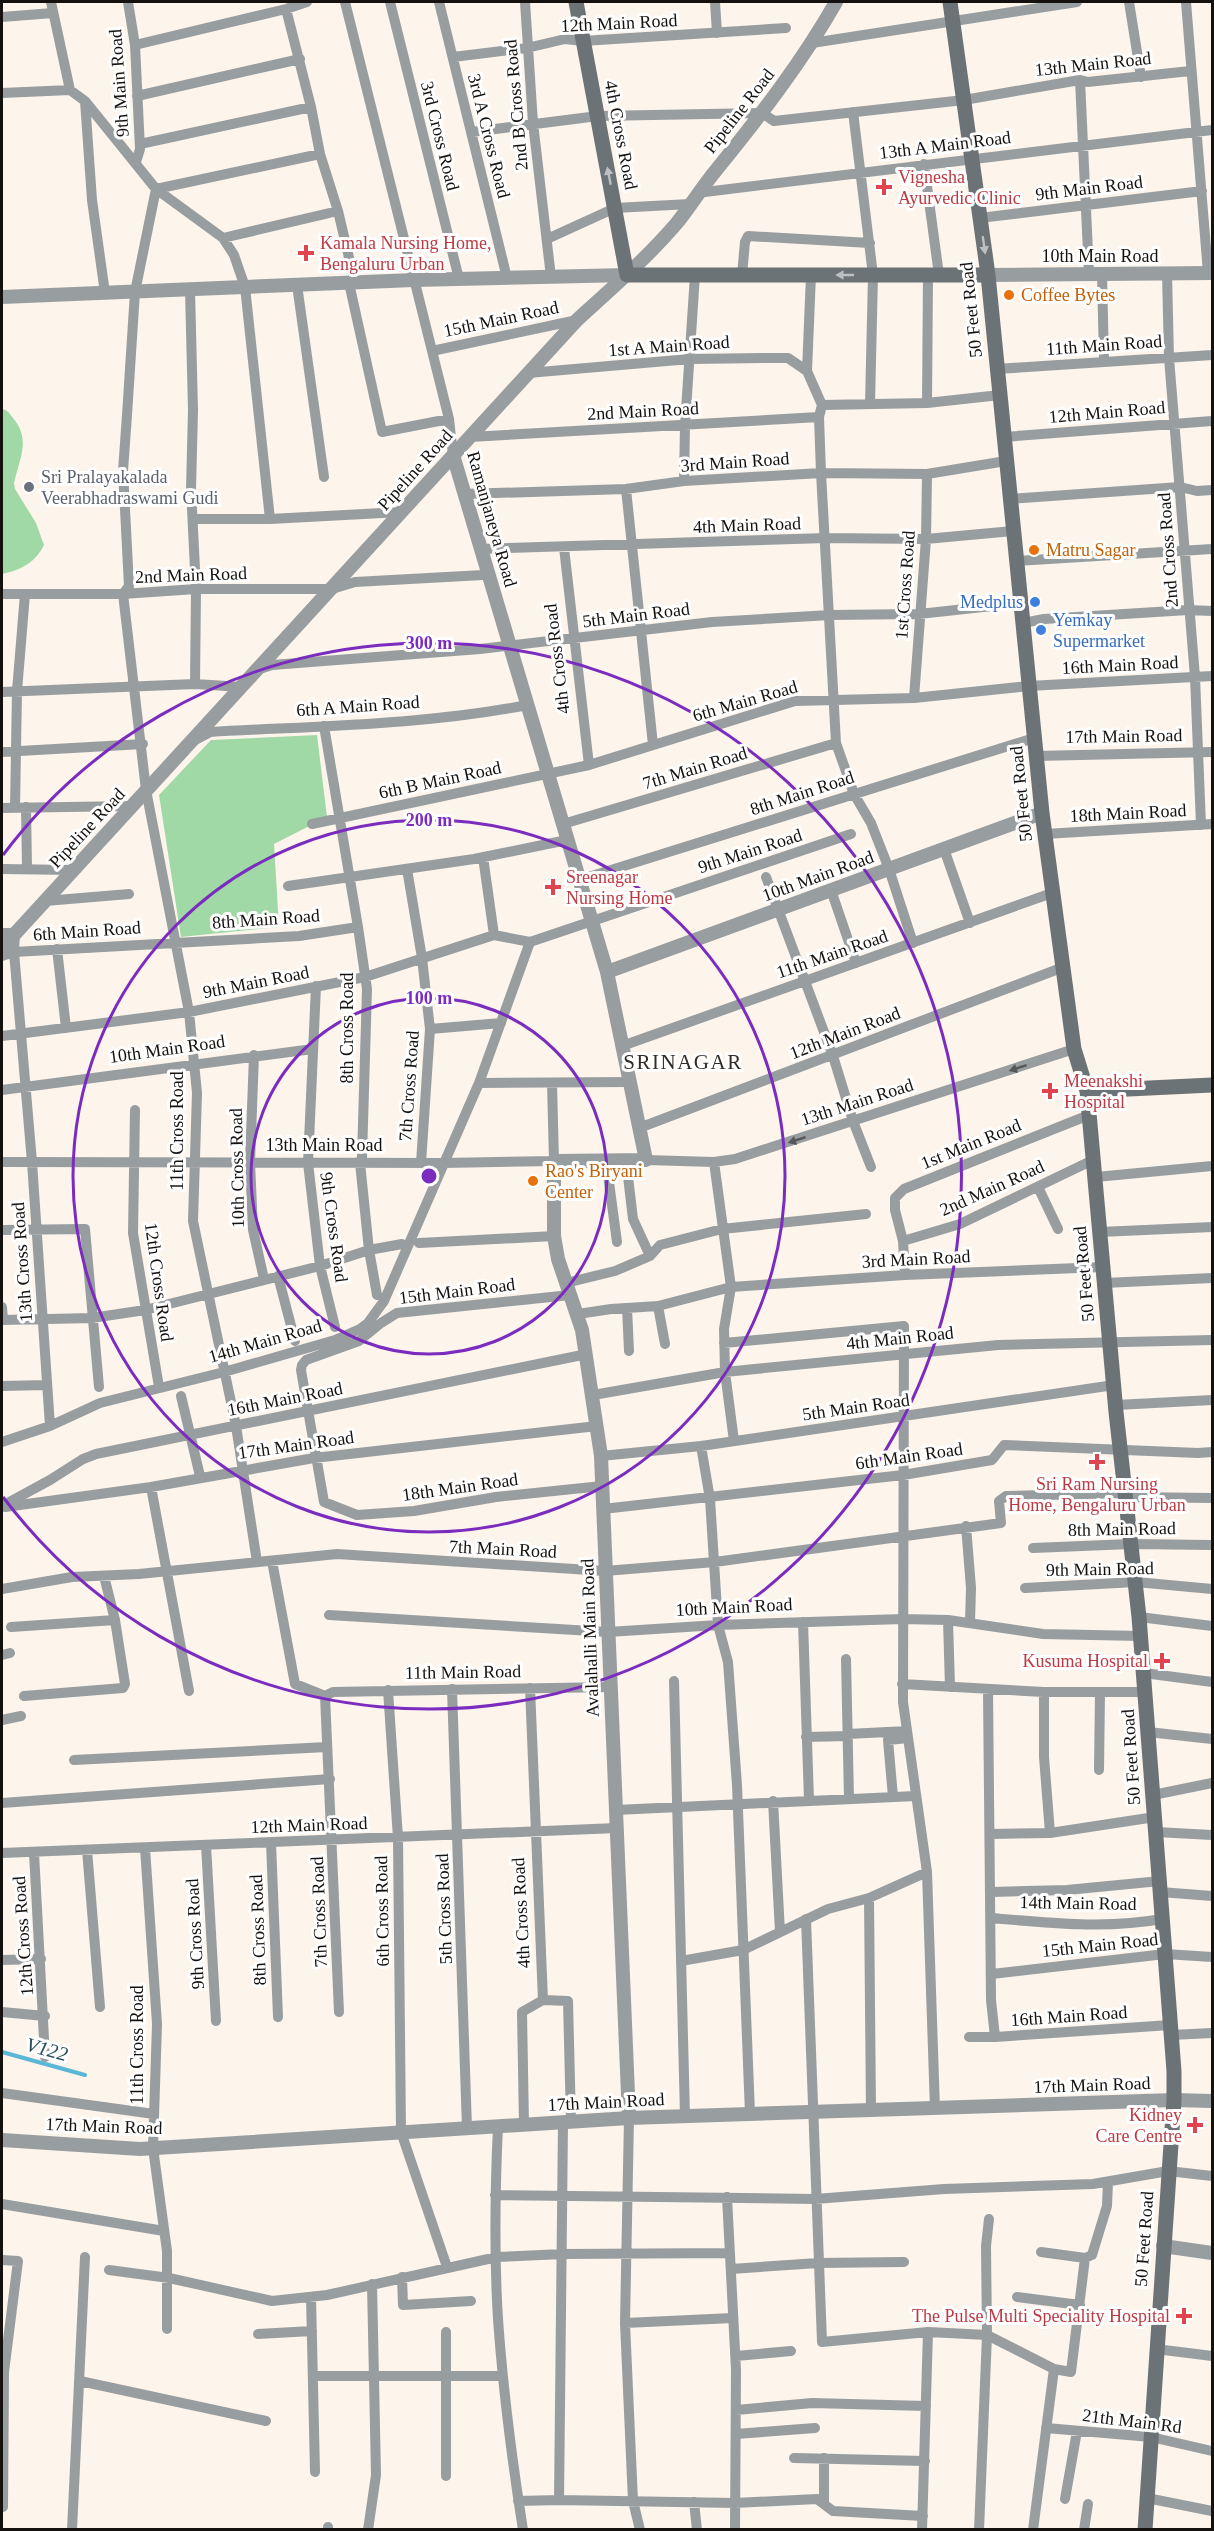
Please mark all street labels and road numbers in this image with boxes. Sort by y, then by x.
street label: 12th Main Road [560,10,678,36]
street label: 9th Main Road [105,28,133,138]
street label: 2nd B Cross Road [500,39,532,171]
street label: 13th Main Road [1034,48,1152,80]
street label: Pipeline Road [700,65,778,157]
street label: 3rd A Cross Road [464,72,514,200]
street label: 3rd Cross Road [417,79,463,193]
street label: 4th Cross Road [601,79,641,191]
street label: 13th A Main Road [878,127,1012,163]
street label: 9th Main Road [1034,171,1144,205]
street label: 10th Main Road [1042,246,1159,266]
street label: 50 Feet Road [956,261,986,359]
street label: 15th Main Road [442,297,560,341]
street label: 11th Main Road [1045,331,1163,359]
street label: 1st A Main Road [608,332,730,360]
street label: 12th Main Road [1048,397,1166,427]
street label: 2nd Main Road [587,398,699,424]
street label: Pipeline Road [374,426,456,514]
street label: 3rd Main Road [680,448,790,476]
street label: Ramanjaneya Road [463,449,521,589]
street label: 2nd Cross Road [1154,492,1182,608]
street label: 4th Main Road [693,513,801,537]
street label: 1st Cross Road [891,530,919,640]
street label: 2nd Main Road [135,563,247,587]
street label: 5th Main Road [581,598,691,632]
street label: 4th Cross Road [540,603,574,715]
street label: 16th Main Road [1061,652,1179,678]
street label: 6th Main Road [690,677,800,725]
street label: 6th A Main Road [296,692,420,720]
street label: 17th Main Road [1065,725,1183,747]
street label: 7th Main Road [640,743,750,793]
street label: 50 Feet Road [1006,745,1036,843]
street label: 6th B Main Road [377,757,503,803]
street label: 8th Main Road [748,767,856,819]
street label: Pipeline Road [45,784,129,872]
street label: 18th Main Road [1069,800,1187,826]
street label: 9th Main Road [696,825,804,877]
street label: 10th Main Road [760,847,876,905]
street label: 8th Main Road [211,905,321,933]
street label: 6th Main Road [32,917,142,945]
street label: 11th Main Road [774,926,890,982]
street label: 9th Main Road [201,962,311,1002]
street label: 8th Cross Road [337,972,357,1084]
street label: 12th Main Road [787,1003,903,1063]
street label: 7th Cross Road [395,1030,423,1142]
street label: 10th Main Road [108,1031,226,1067]
street label: 11th Cross Road [167,1071,187,1191]
street label: 13th Main Road [798,1074,916,1130]
street label: 10th Cross Road [226,1108,248,1228]
street label: 1st Main Road [918,1115,1024,1173]
street label: 13th Main Road [266,1135,383,1155]
street label: 2nd Main Road [937,1156,1047,1220]
street label: 9th Cross Road [316,1171,352,1283]
street label: 13th Cross Road [8,1201,36,1323]
street label: 12th Cross Road [141,1221,177,1343]
street label: 50 Feet Road [1070,1225,1098,1323]
street label: 3rd Main Road [861,1246,971,1272]
street label: 15th Main Road [398,1274,516,1308]
street label: 14th Main Road [206,1315,324,1367]
street label: 4th Main Road [845,1322,955,1354]
street label: 16th Main Road [226,1378,344,1420]
street label: 5th Main Road [801,1390,911,1424]
street label: 17th Main Road [237,1427,355,1463]
street label: 6th Main Road [854,1439,964,1473]
street label: 18th Main Road [401,1469,519,1505]
street label: 8th Main Road [1068,1518,1176,1540]
street label: 7th Main Road [449,1536,557,1562]
street label: Avalahalli Main Road [577,1558,603,1718]
street label: 9th Main Road [1046,1558,1154,1580]
street label: 10th Main Road [675,1594,793,1620]
street label: 11th Main Road [405,1661,521,1683]
street label: 50 Feet Road [1118,1708,1144,1806]
street label: 12th Main Road [250,1813,368,1837]
street label: 5th Cross Road [432,1853,456,1965]
street label: 6th Cross Road [371,1855,393,1967]
street label: 7th Cross Road [307,1856,331,1968]
street label: 4th Cross Road [508,1857,534,1969]
street label: 8th Cross Road [246,1874,270,1986]
street label: 12th Cross Road [9,1875,37,1997]
street label: 9th Cross Road [182,1878,208,1990]
street label: 14th Main Road [1019,1892,1137,1914]
street label: 15th Main Road [1041,1929,1159,1961]
street label: 11th Cross Road [127,1985,147,2105]
street label: 16th Main Road [1010,2002,1128,2030]
street label: 17th Main Road [1033,2073,1151,2097]
street label: 17th Main Road [547,2089,665,2115]
street label: 17th Main Road [45,2114,163,2138]
street label: 50 Feet Road [1131,2190,1157,2288]
street label: 21th Main Rd [1081,2405,1183,2437]

